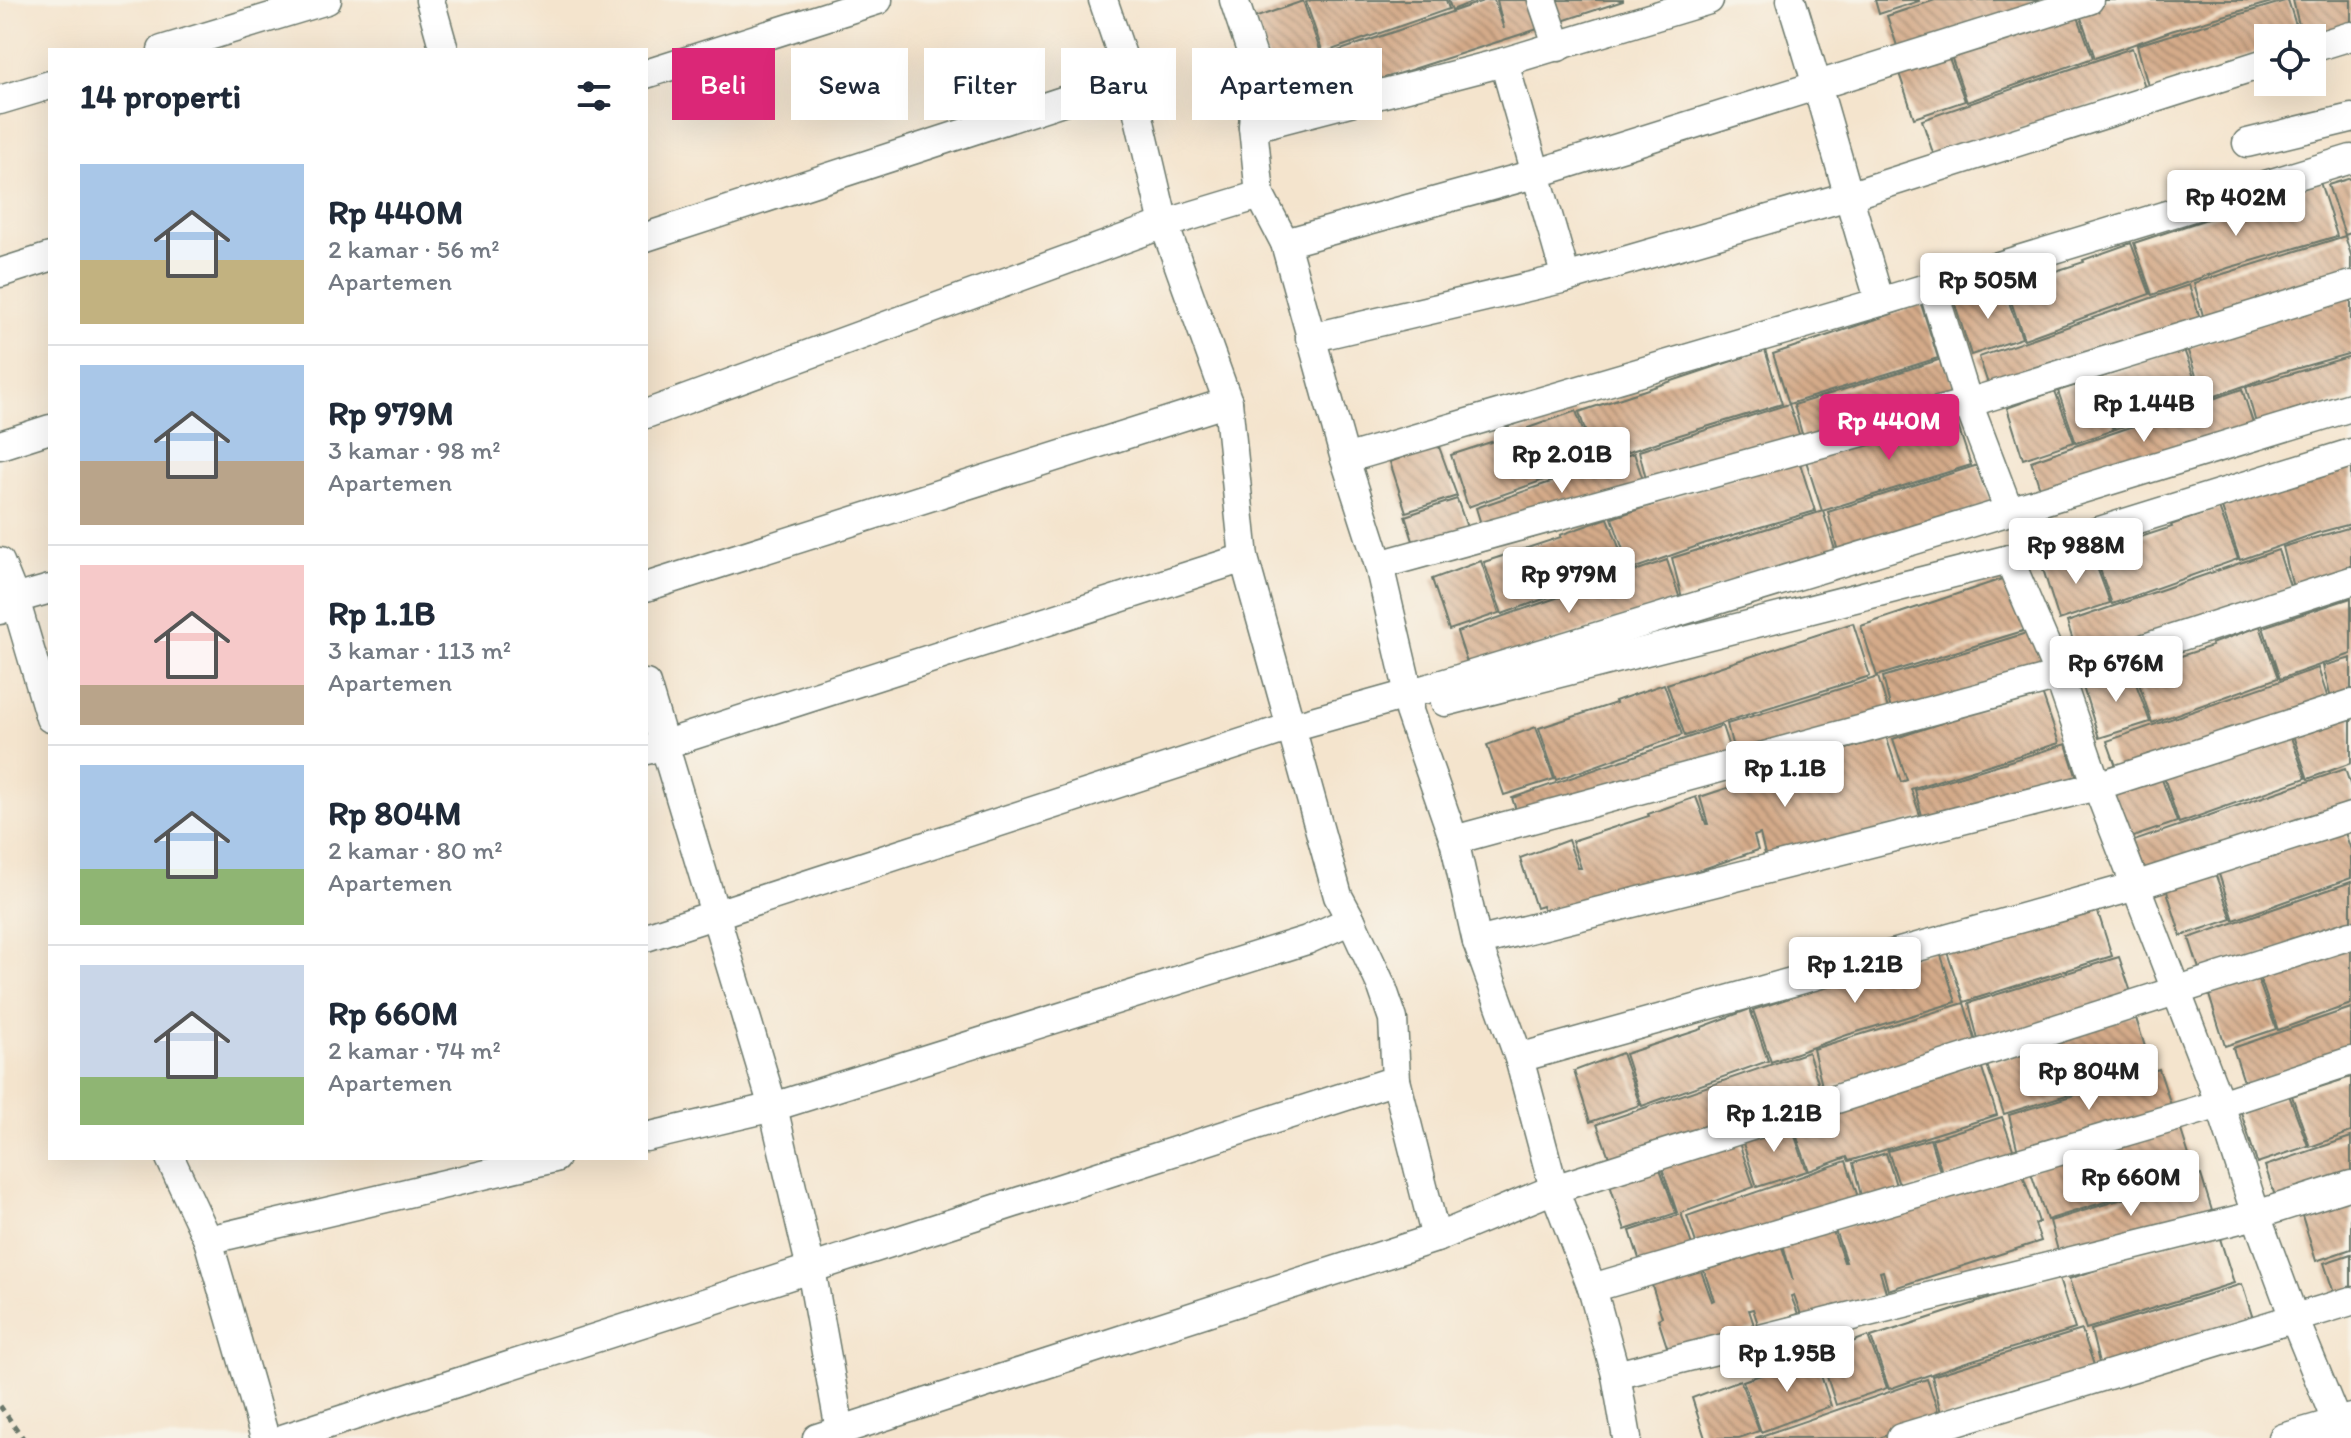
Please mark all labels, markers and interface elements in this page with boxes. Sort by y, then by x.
map controls [2254,24,2326,96]
button: locate [2254,24,2326,96]
chip: Beli [672,48,775,120]
chip: Sewa [791,48,908,120]
chip: Filter [924,48,1045,120]
chip: Baru [1061,48,1176,120]
chip: Apartemen [1192,48,1382,120]
icon: filters [572,74,616,118]
text: 14 properti [80,76,241,117]
pin: Rp 402M [2162,170,2310,238]
text: Rp 402M [2185,180,2287,212]
text: Rp 440M [328,192,463,233]
icon: home [144,196,240,292]
text: 2 kamar · 56 m² [328,233,500,265]
pin: Rp 505M [1914,253,2062,321]
text: Rp 505M [1938,263,2038,295]
text: Apartemen [328,265,452,297]
pin: Rp 1.44B [2061,376,2227,444]
text: Rp 1.44B [2093,386,2195,418]
text: Rp 979M [328,393,454,434]
pin: Rp 440M [1815,394,1963,462]
icon: home [144,397,240,493]
text: Rp 440M [1837,404,1941,436]
pin: Rp 2.01B [1479,427,1645,495]
text: 3 kamar · 98 m² [328,434,501,466]
text: Rp 2.01B [1512,437,1612,469]
text: Apartemen [328,466,452,498]
pin: Rp 988M [2002,518,2150,586]
text: Rp 988M [2027,528,2125,560]
pin: Rp 979M [1495,547,1643,615]
text: Rp 979M [1521,557,1617,589]
text: Rp 1.1B [328,593,436,634]
icon: home [144,597,240,693]
text: 3 kamar · 113 m² [328,634,511,666]
pin: Rp 676M [2042,636,2190,704]
text: Rp 676M [2068,646,2164,678]
text: Apartemen [328,666,452,698]
pin: Rp 1.1B [1711,741,1859,809]
text: Rp 1.1B [1744,751,1826,783]
text: Rp 804M [328,793,462,834]
icon: home [144,797,240,893]
text: 2 kamar · 80 m² [328,834,503,866]
text: Apartemen [328,866,452,898]
pin: Rp 1.21B [1772,937,1938,1005]
text: Rp 1.21B [1807,947,1903,979]
text: Rp 660M [328,993,459,1034]
icon: home [144,997,240,1093]
text: 2 kamar · 74 m² [328,1034,501,1066]
pin: Rp 804M [2015,1044,2163,1112]
text: Rp 804M [2038,1054,2140,1086]
text: Apartemen [328,1066,452,1098]
pin: Rp 1.21B [1691,1086,1857,1154]
text: Rp 1.21B [1726,1096,1822,1128]
pin: Rp 660M [2057,1150,2205,1218]
text: Rp 660M [2081,1160,2181,1192]
pin: Rp 1.95B [1704,1326,1870,1394]
text: Rp 1.95B [1738,1336,1836,1368]

